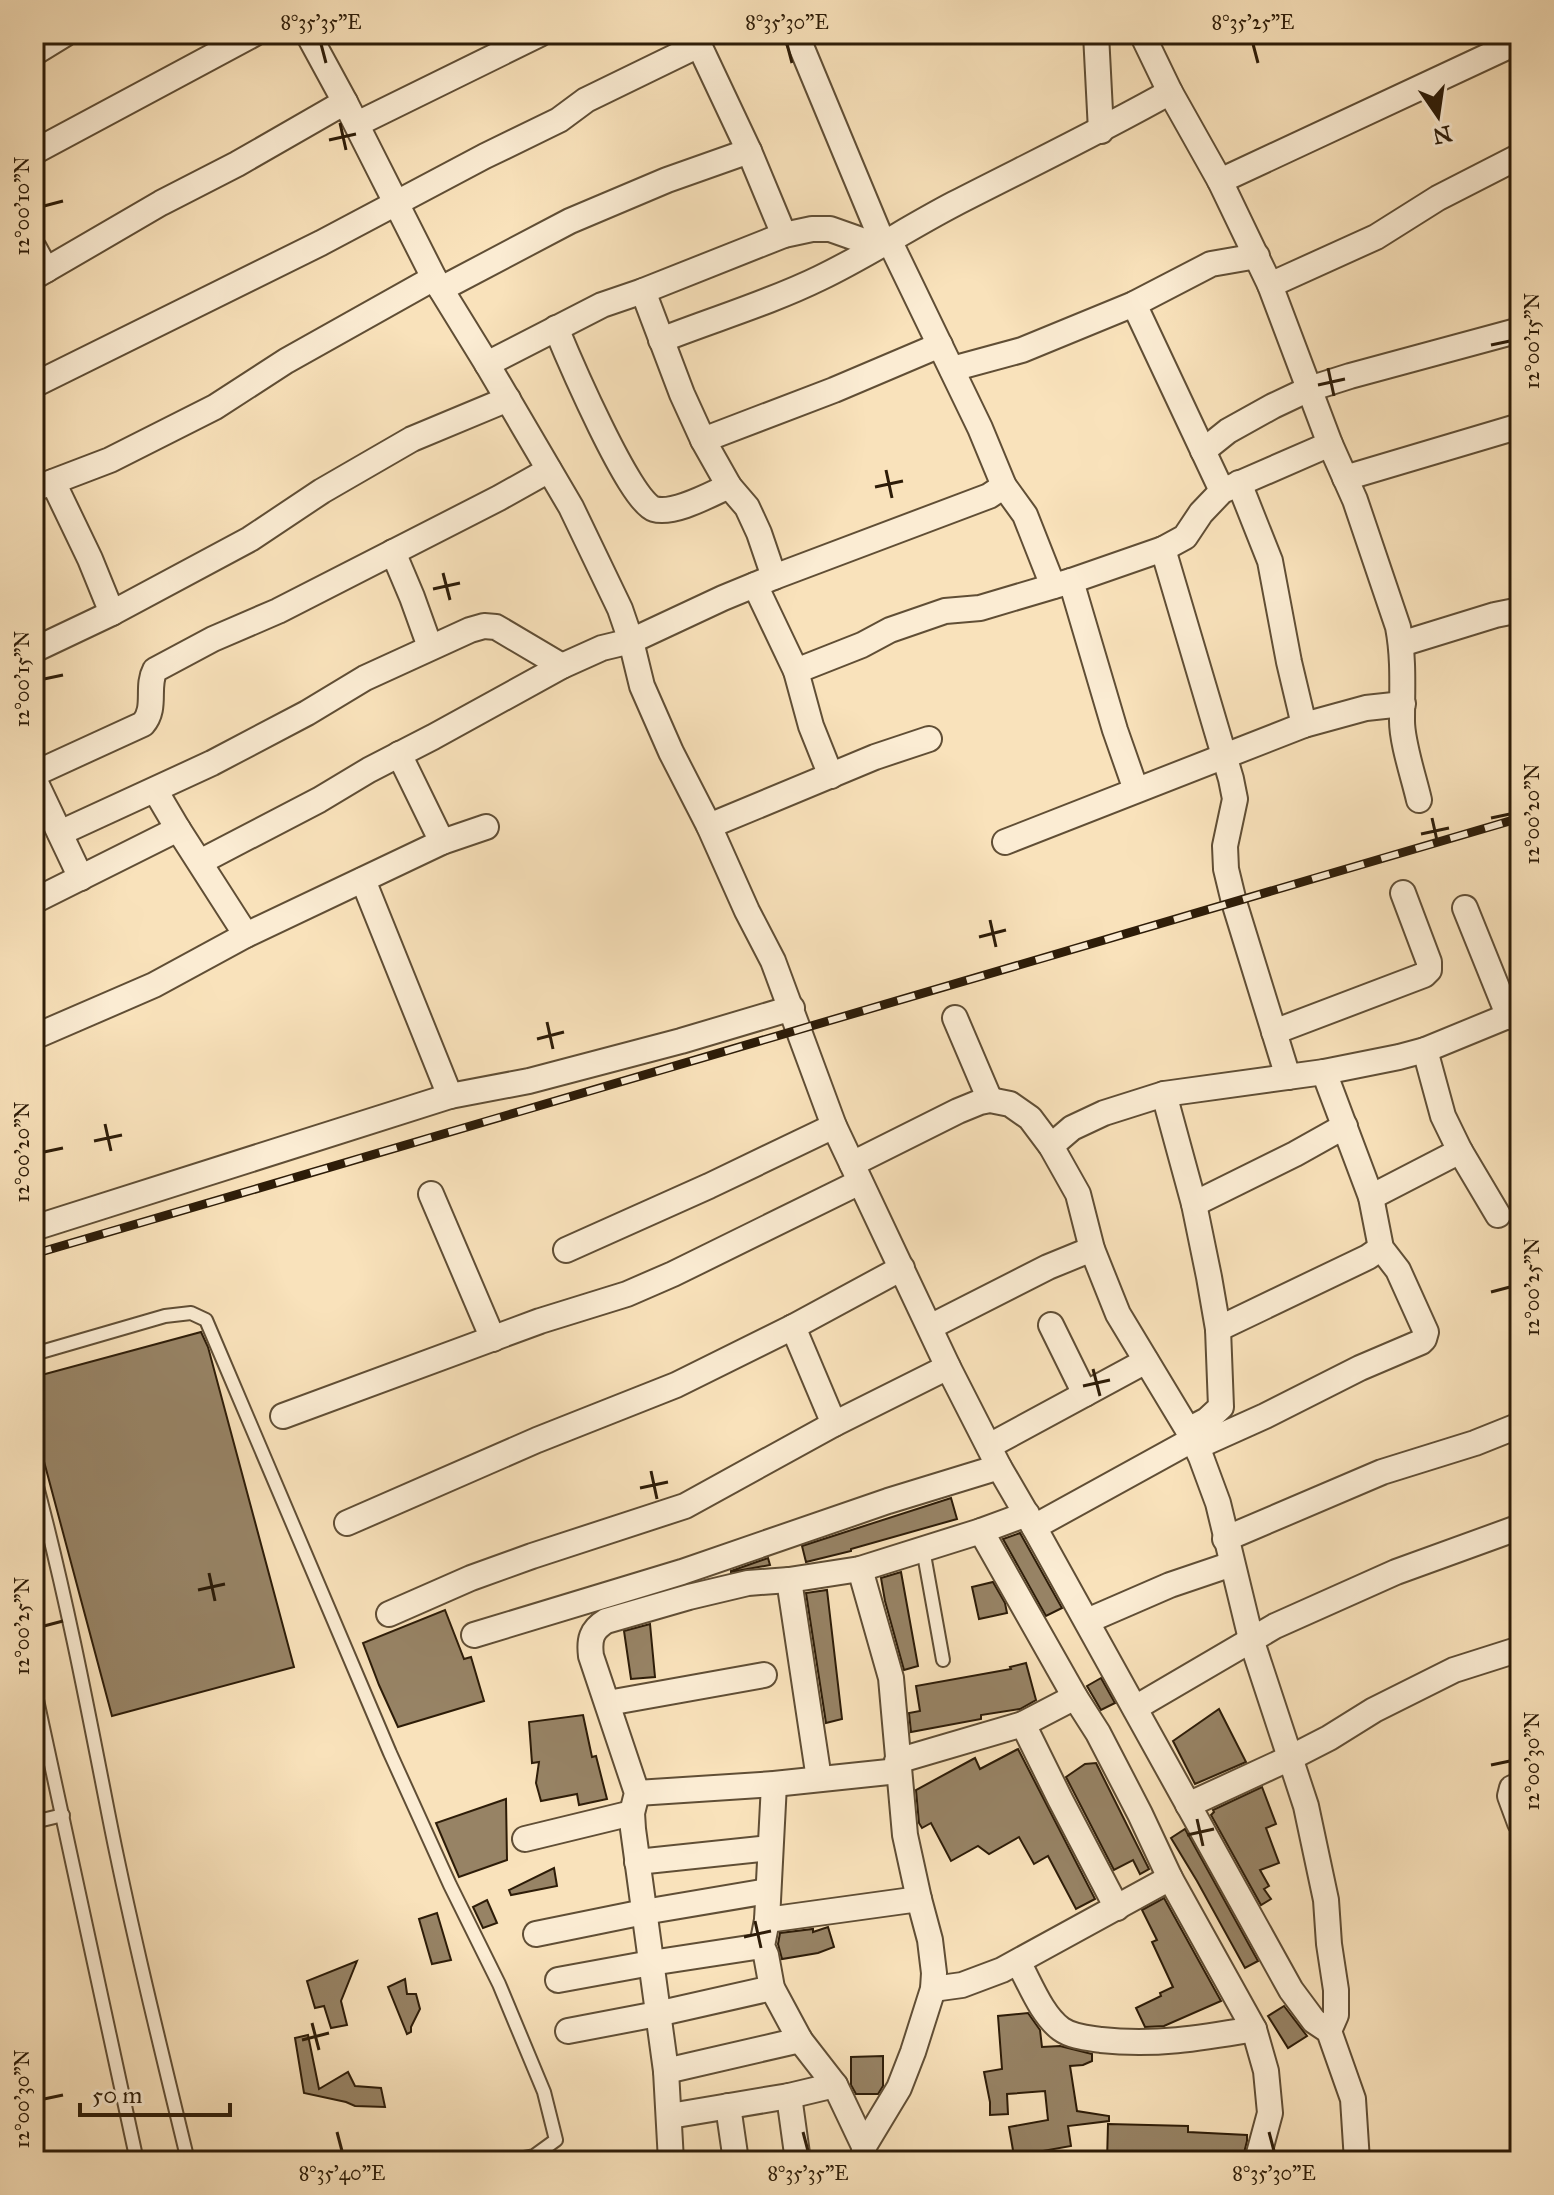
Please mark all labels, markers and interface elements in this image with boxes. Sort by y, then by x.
text: 8°35'35"E [280,10,362,34]
text: 8°35'30"E [745,10,829,34]
text: 8°35'25"E [1212,10,1294,34]
north arrow [1398,76,1478,156]
text: N [1430,120,1455,150]
text: 12°00'10"N [10,156,34,256]
text: 12°00'15"N [1520,293,1544,389]
text: 12°00'15"N [10,631,34,727]
text: 12°00'20"N [1520,763,1544,865]
text: 12°00'20"N [10,1101,34,1203]
text: 12°00'25"N [1520,1238,1544,1336]
text: 12°00'25"N [10,1577,34,1675]
text: 12°00'30"N [1520,1711,1544,1811]
text: 12°00'30"N [10,2049,34,2149]
scale bar [80,2067,230,2117]
text: 50 m [92,2080,142,2110]
text: 8°35'40"E [299,2161,385,2185]
text: 8°35'35"E [767,2161,849,2185]
text: 8°35'30"E [1232,2161,1316,2185]

